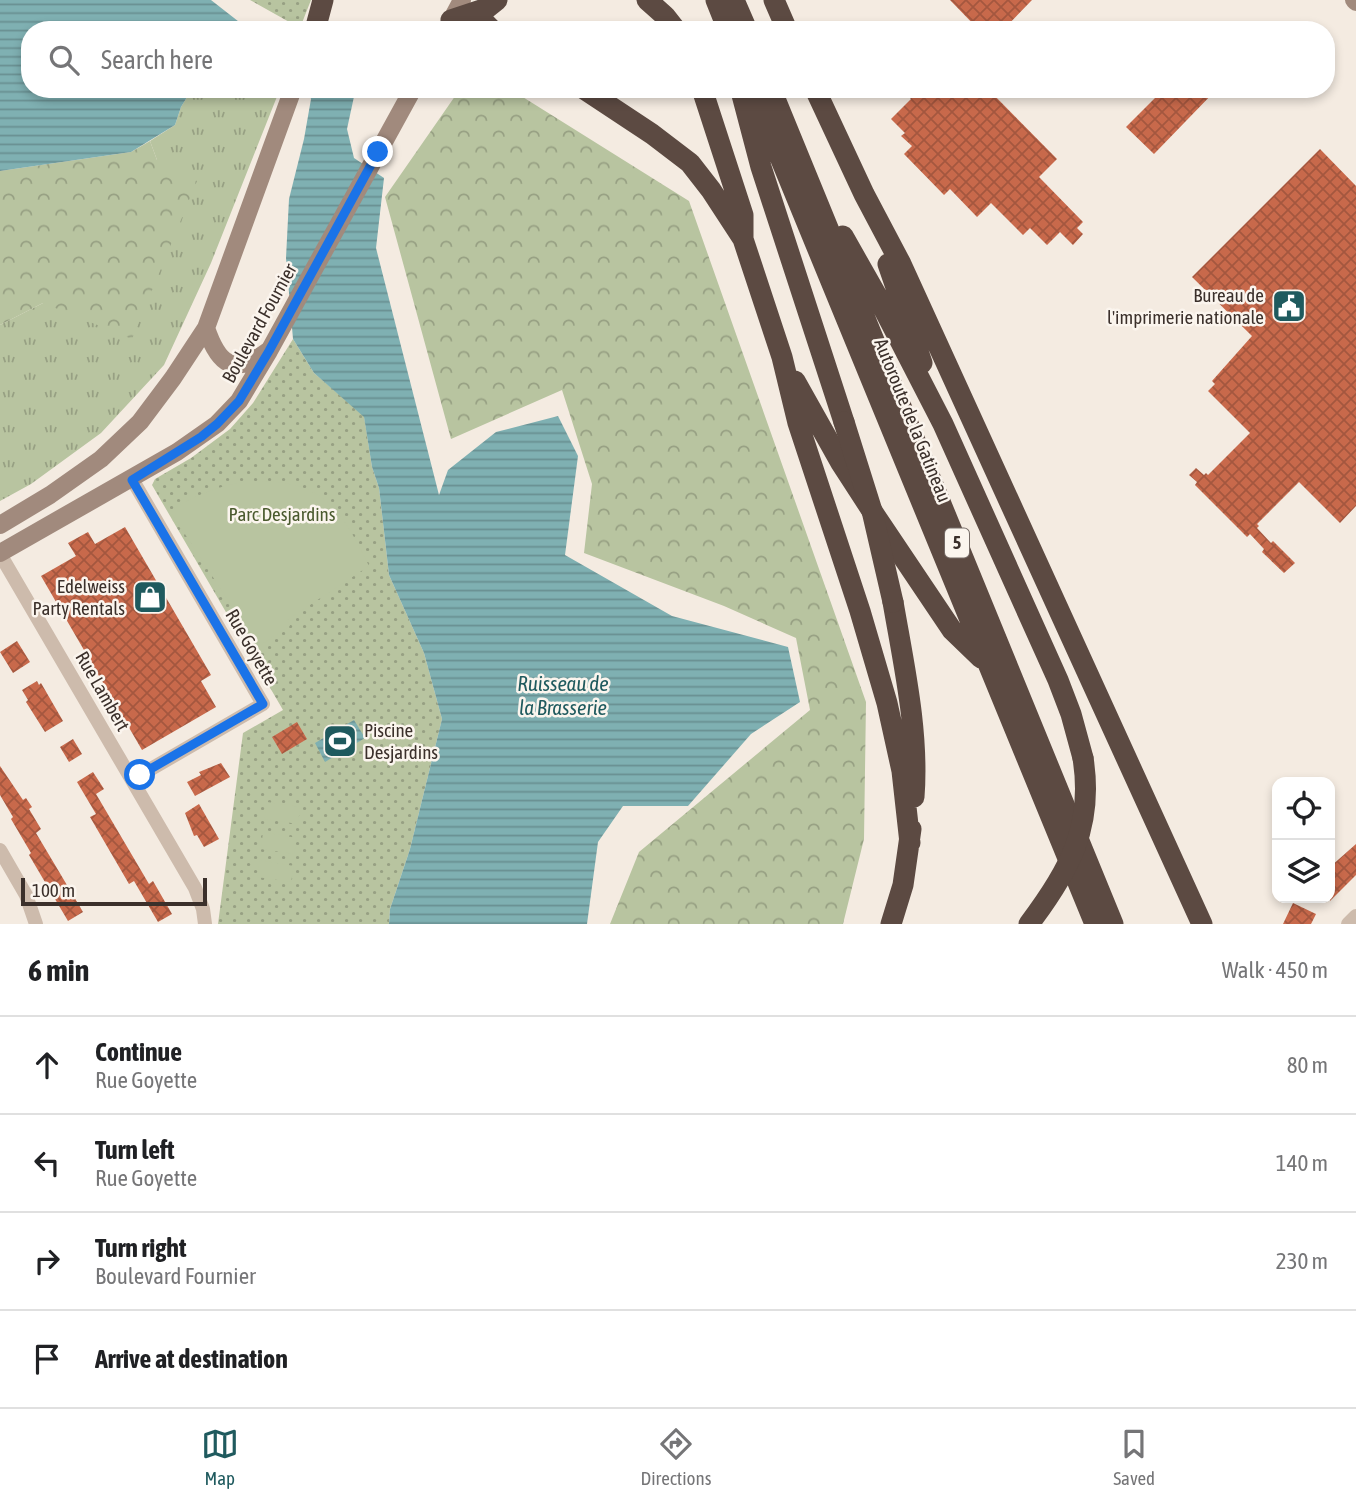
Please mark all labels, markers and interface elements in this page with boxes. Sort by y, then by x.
search box [21,21,1335,98]
icon: search [45,41,83,79]
text: Search here [101,45,213,75]
route end [362,136,393,167]
street label: Boulevard Fournier [217,259,301,386]
place label: Bureau de l'imprimerie nationale [1107,284,1264,328]
public building icon: Bureau de l'imprimerie nationale [1270,287,1308,325]
street label: Autoroute de la Gatineau [870,335,956,505]
park label: Parc Desjardins [228,503,336,525]
road number: 5 [945,528,969,558]
place label: Edelweiss Party Rentals [33,575,125,619]
shop icon: Edelweiss Party Rentals [131,578,169,616]
street label: Rue Goyette [221,605,283,689]
street label: Rue Lambert [71,647,135,735]
water label: Ruisseau de la Brasserie [517,671,609,719]
place label: Piscine Desjardins [364,719,438,763]
sports icon: Piscine Desjardins [321,722,359,760]
route start [124,759,155,790]
map controls [1272,777,1335,903]
button: locate [1272,777,1335,840]
button: layers [1272,840,1335,903]
scale bar [21,875,206,907]
text: 100 m [32,879,75,901]
text: 6 min [28,953,89,987]
text: Walk · 450 m [1222,957,1328,983]
text: Continue [95,1037,182,1067]
icon: ahead [28,1046,66,1084]
text: 80 m [1287,1052,1328,1078]
text: Rue Goyette [95,1067,197,1093]
text: Turn left [95,1135,175,1165]
icon: left [28,1144,66,1182]
text: 140 m [1276,1150,1328,1176]
text: Rue Goyette [95,1165,197,1191]
text: Turn right [95,1233,186,1263]
icon: right [28,1242,66,1280]
text: 230 m [1276,1248,1328,1274]
text: Boulevard Fournier [95,1263,256,1289]
icon: arrive [28,1340,66,1378]
text: Arrive at destination [95,1344,288,1374]
tab: Map [201,1425,239,1489]
tab: Directions [641,1425,711,1489]
tab: Saved [1113,1425,1155,1489]

